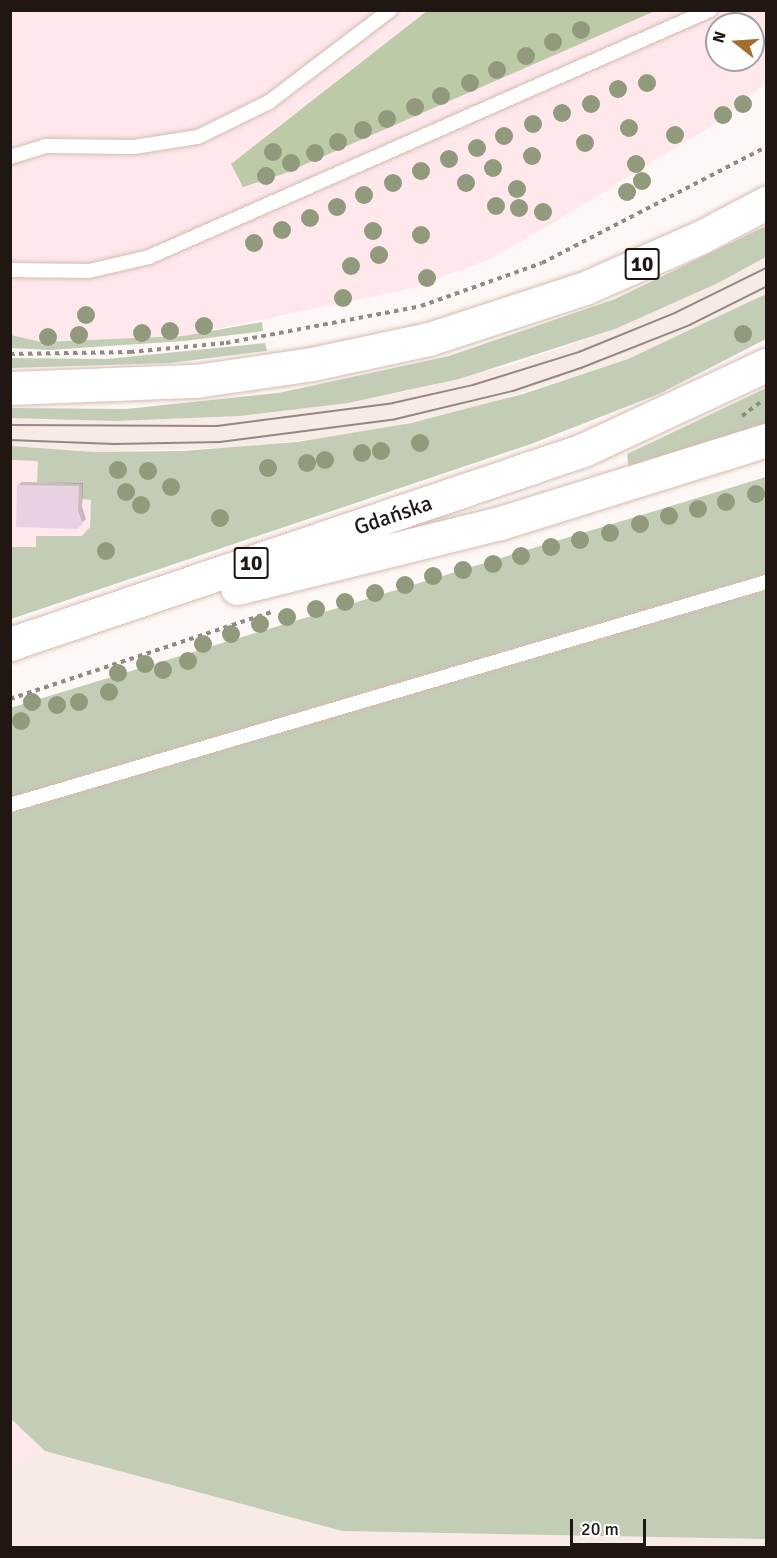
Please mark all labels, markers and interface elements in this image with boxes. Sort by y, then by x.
north arrow [705,12,765,72]
text: N [709,29,731,46]
road number: 10 [624,246,660,282]
street label: Gdańska [351,489,435,541]
road number: 10 [233,545,269,581]
scale bar [573,1507,650,1545]
text: 20 m [581,1518,619,1540]

